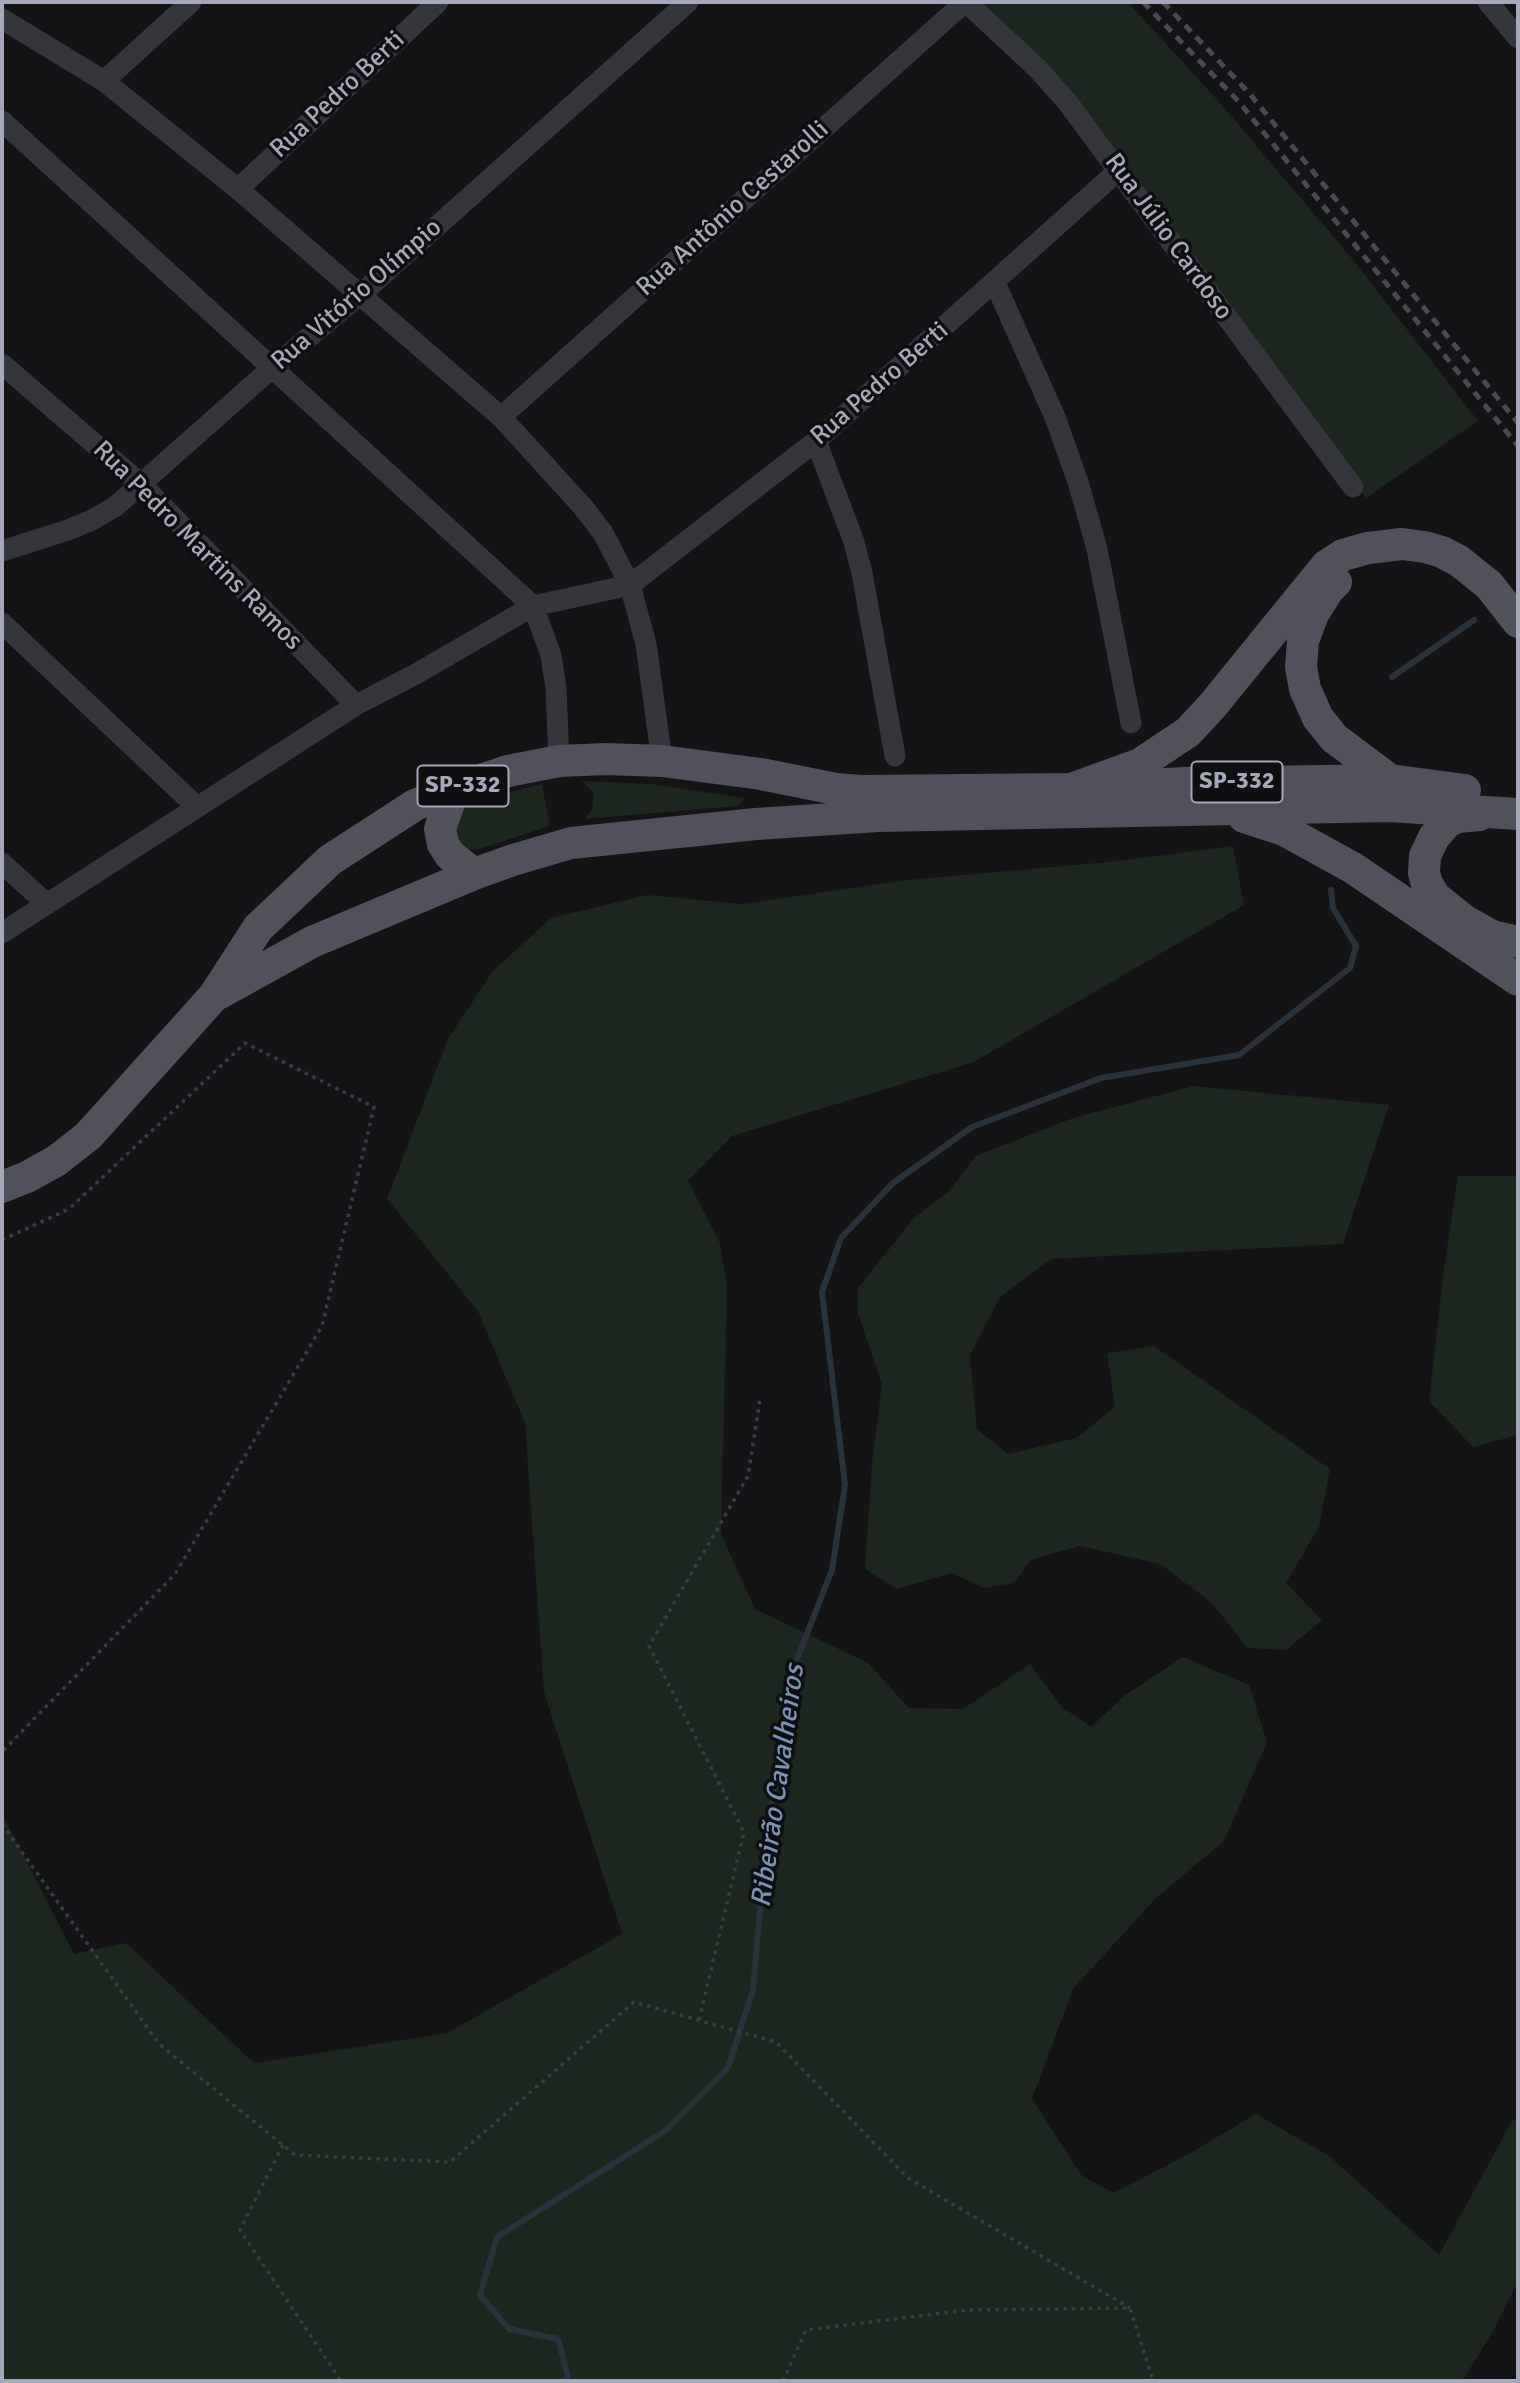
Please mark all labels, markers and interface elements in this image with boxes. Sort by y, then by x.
street label: Rua Pedro Berti [264,25,412,165]
street label: Rua Antônio Cestarolli [630,115,836,303]
street label: Rua Júlio Cardoso [1097,148,1239,326]
street label: Rua Vitório Olímpio [265,213,449,377]
street label: Rua Pedro Berti [805,316,955,452]
street label: Rua Pedro Martins Ramos [86,435,308,657]
road number: SP-332 [1192,762,1282,802]
road number: SP-332 [418,766,508,806]
water label: Ribeirão Cavalheiros [745,1663,813,1909]

